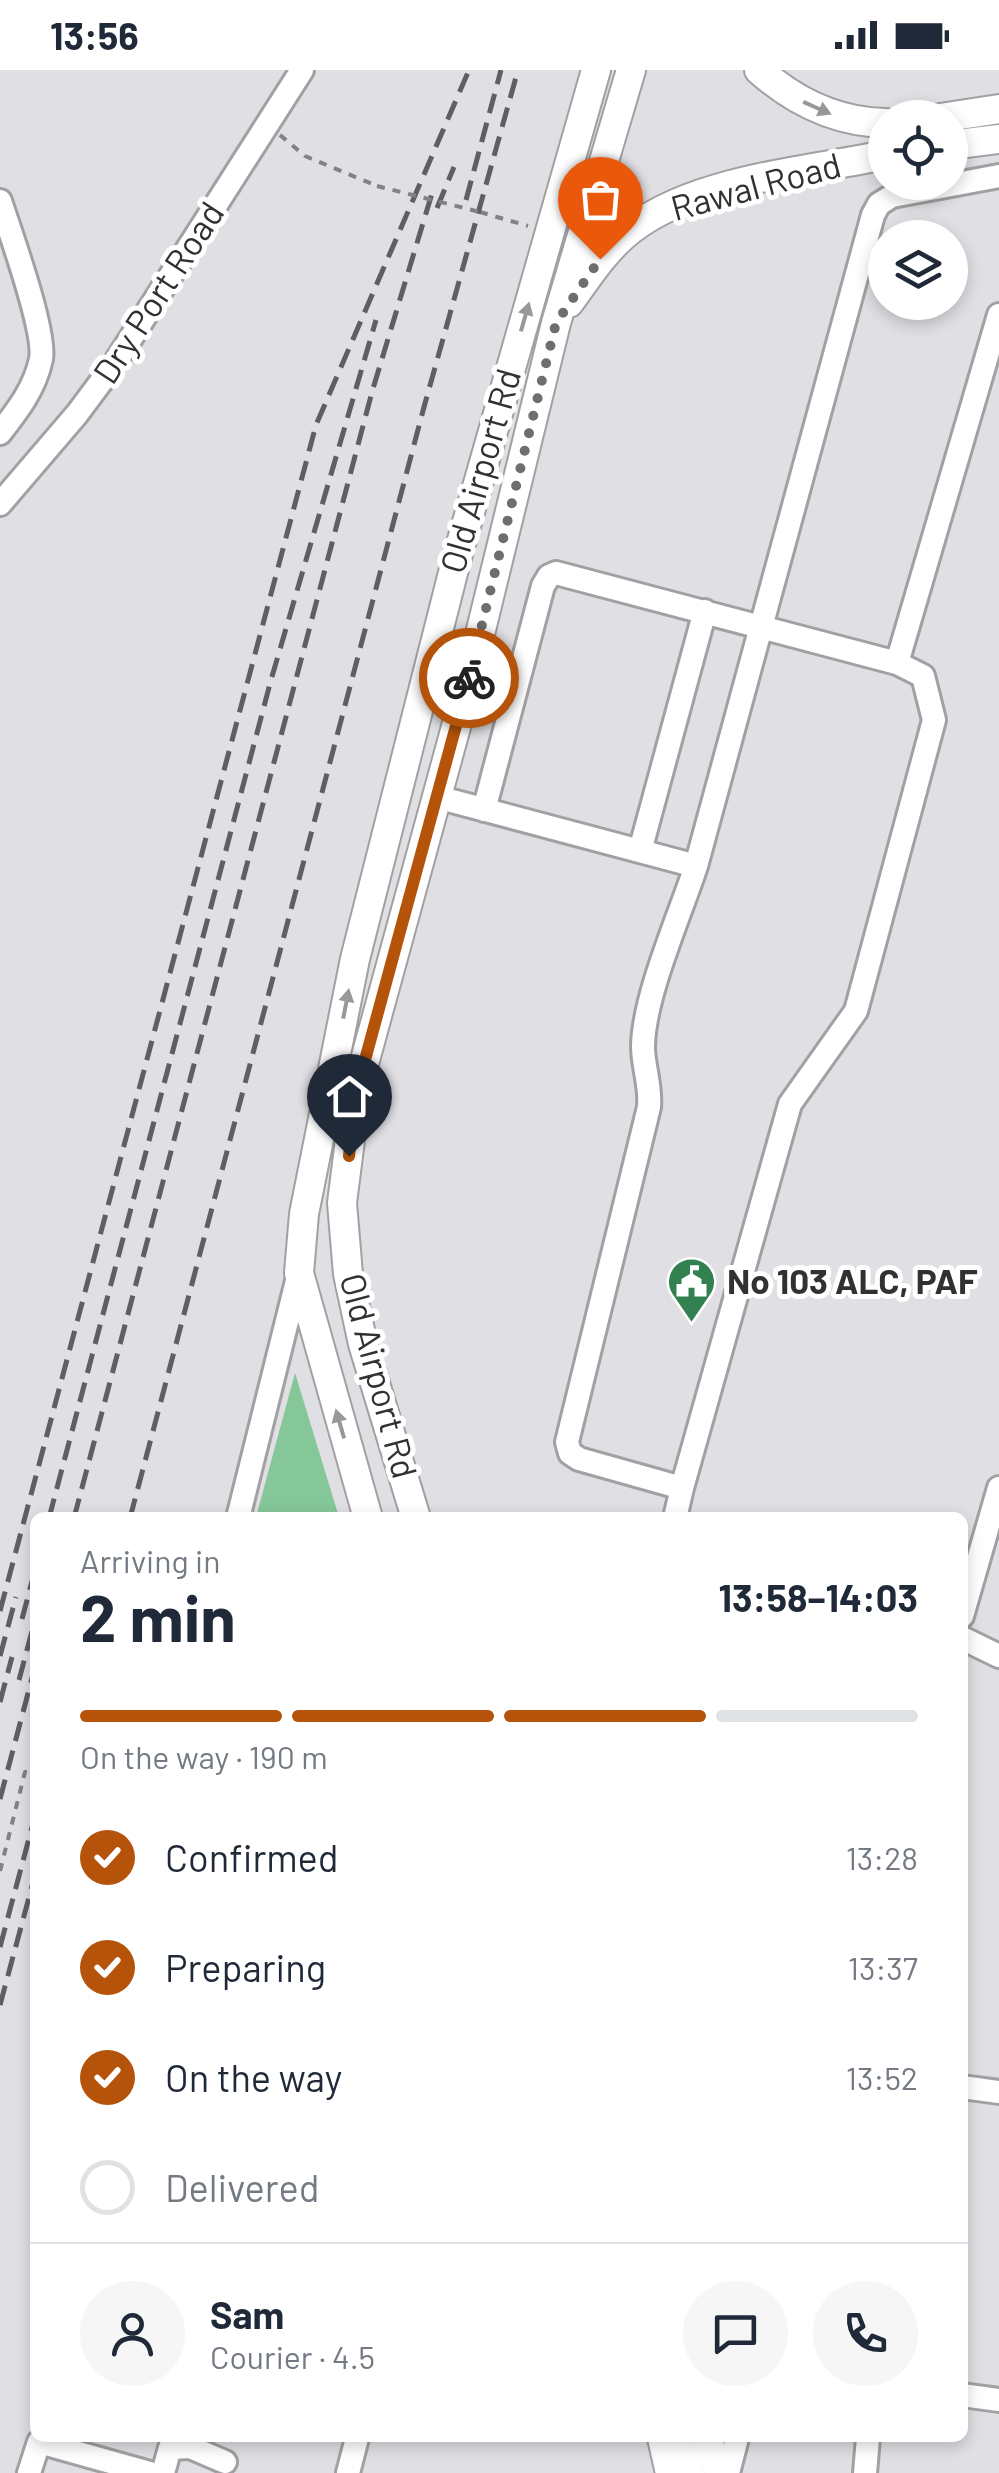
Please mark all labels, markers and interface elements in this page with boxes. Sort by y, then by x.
text: 13:56 [50,12,139,58]
one-way arrow [802,100,832,116]
map controls [868,100,968,320]
button: locate [868,100,968,200]
street label: Rawal Road [666,142,845,228]
pin [558,157,643,260]
icon: bag [573,172,628,227]
street label: Dry Port Road [83,193,232,391]
button: layers [868,220,968,320]
one-way arrow [517,301,533,332]
street label: Old Airport Rd [430,364,528,577]
courier [419,628,519,728]
icon: bike [442,651,497,706]
one-way arrow [339,988,355,1019]
pin [307,1054,392,1157]
icon: home [322,1069,377,1124]
public building icon: No 103 ALC, PAF [666,1256,718,1324]
place label: No 103 ALC, PAF [727,1259,978,1301]
street label: Old Airport Rd [332,1268,427,1483]
one-way arrow [332,1408,348,1439]
text: Arriving in [80,1541,220,1579]
text: 13:58–14:03 [719,1574,918,1620]
text: 2 min [80,1577,236,1655]
text: On the way · 190 m [80,1737,328,1775]
icon: check [80,1830,135,1885]
text: Confirmed [165,1834,338,1880]
text: 13:28 [846,1838,918,1876]
icon: check [80,1940,135,1995]
text: Preparing [165,1944,326,1990]
text: 13:37 [848,1948,918,1986]
icon: check [80,2050,135,2105]
text: On the way [165,2054,342,2100]
text: 13:52 [846,2058,918,2096]
text: Delivered [165,2164,319,2210]
button: person [80,2281,185,2386]
button: chat [683,2281,788,2386]
button: phone [813,2281,918,2386]
text: Sam [210,2291,284,2337]
text: Courier · 4.5 [210,2337,375,2375]

